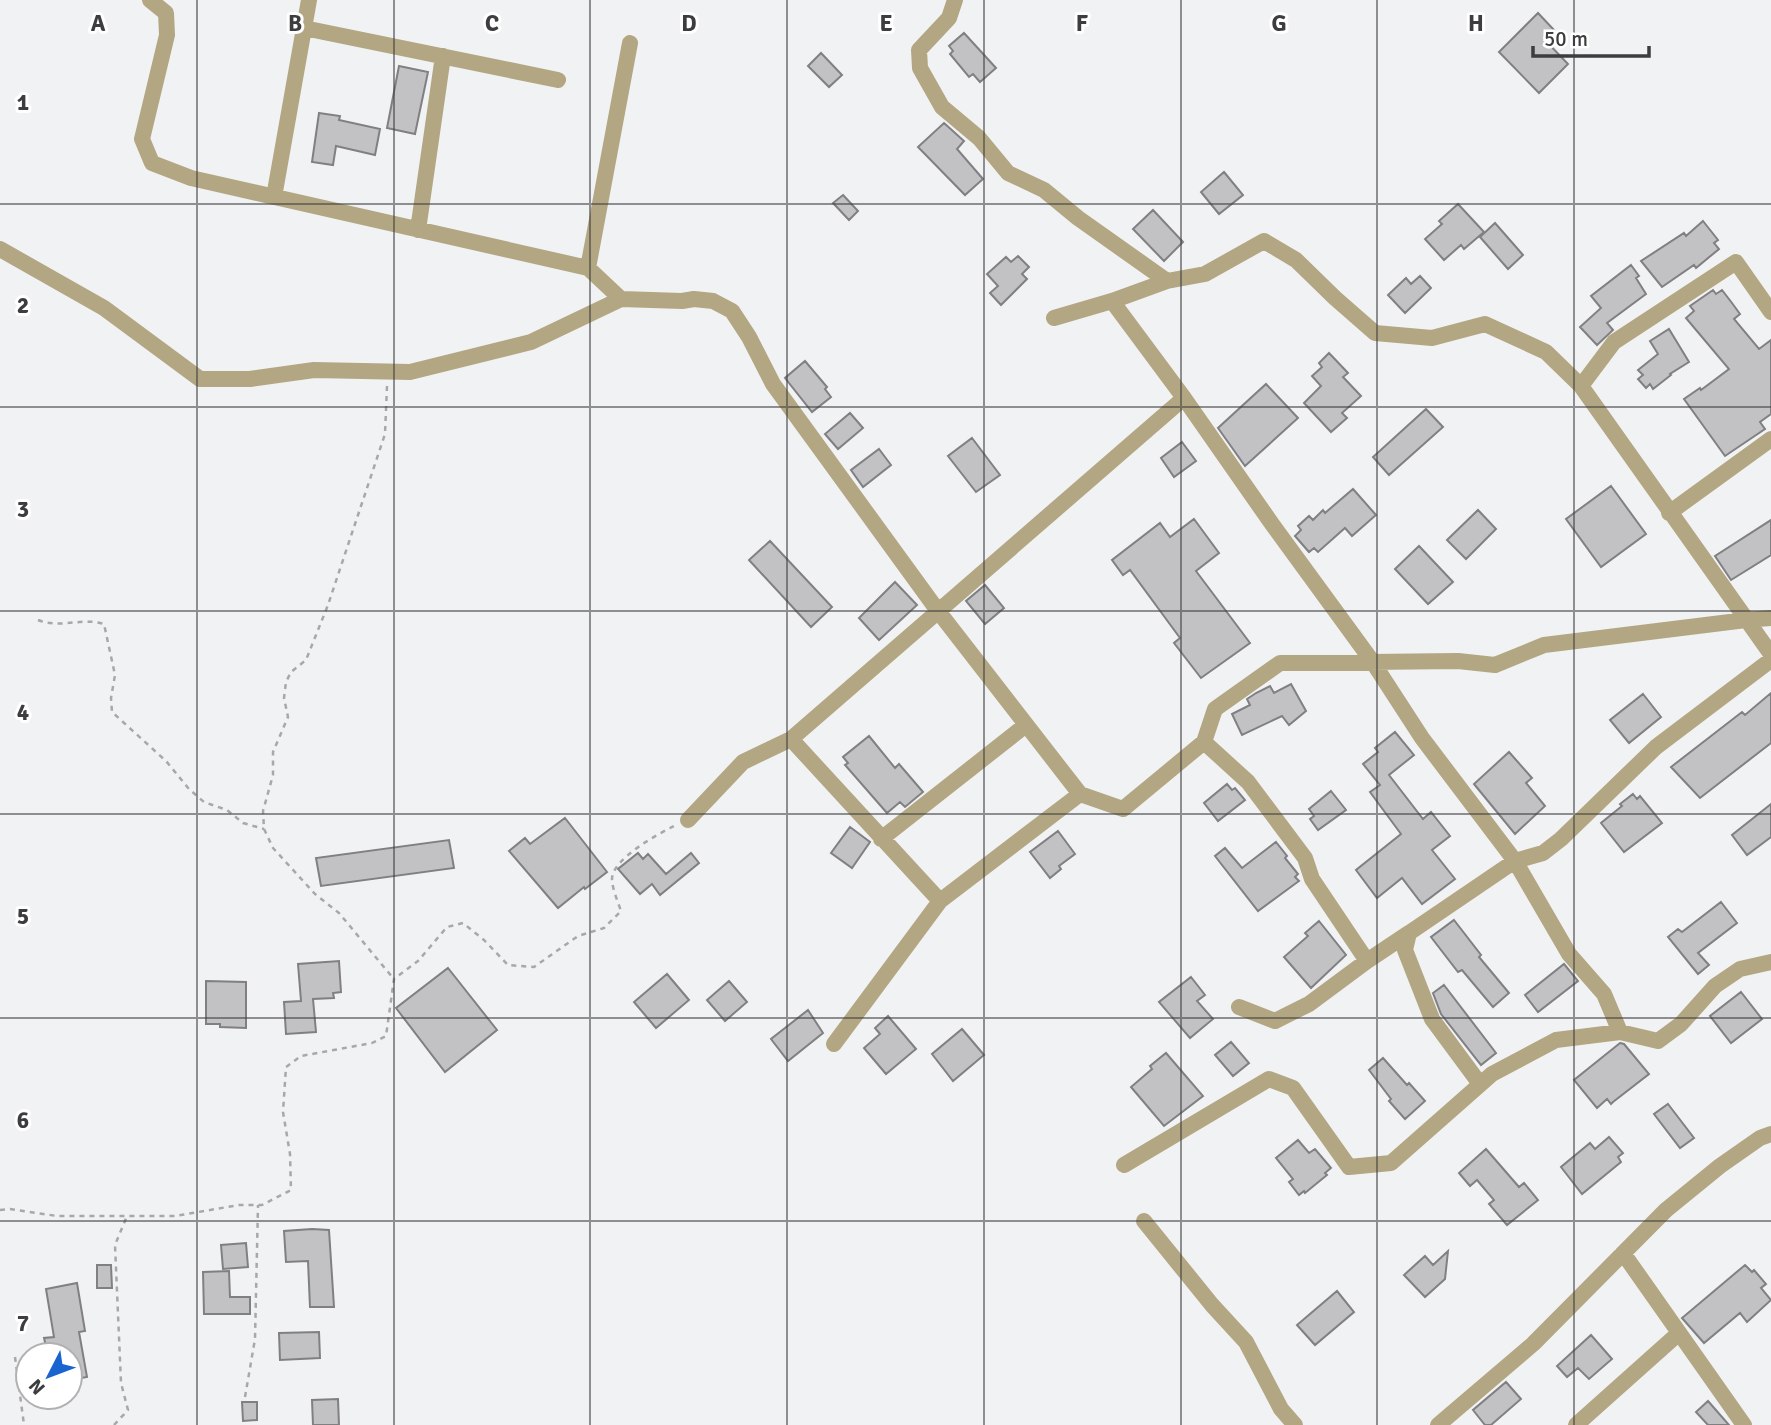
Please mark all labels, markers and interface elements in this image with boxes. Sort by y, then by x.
text: A [91,9,106,38]
text: B [288,9,302,38]
text: C [485,9,499,38]
text: D [681,9,697,38]
text: E [879,9,893,38]
text: F [1076,9,1088,38]
text: G [1271,9,1287,38]
text: H [1468,9,1484,38]
scale bar [1533,14,1648,58]
text: 50 m [1544,26,1588,52]
text: 1 [17,88,29,117]
text: 2 [17,291,29,320]
text: 3 [17,495,29,524]
text: 4 [17,698,29,727]
text: 5 [17,902,29,931]
text: 6 [17,1106,29,1135]
text: 7 [17,1309,29,1338]
north arrow [14,1341,84,1411]
text: N [24,1374,50,1400]

